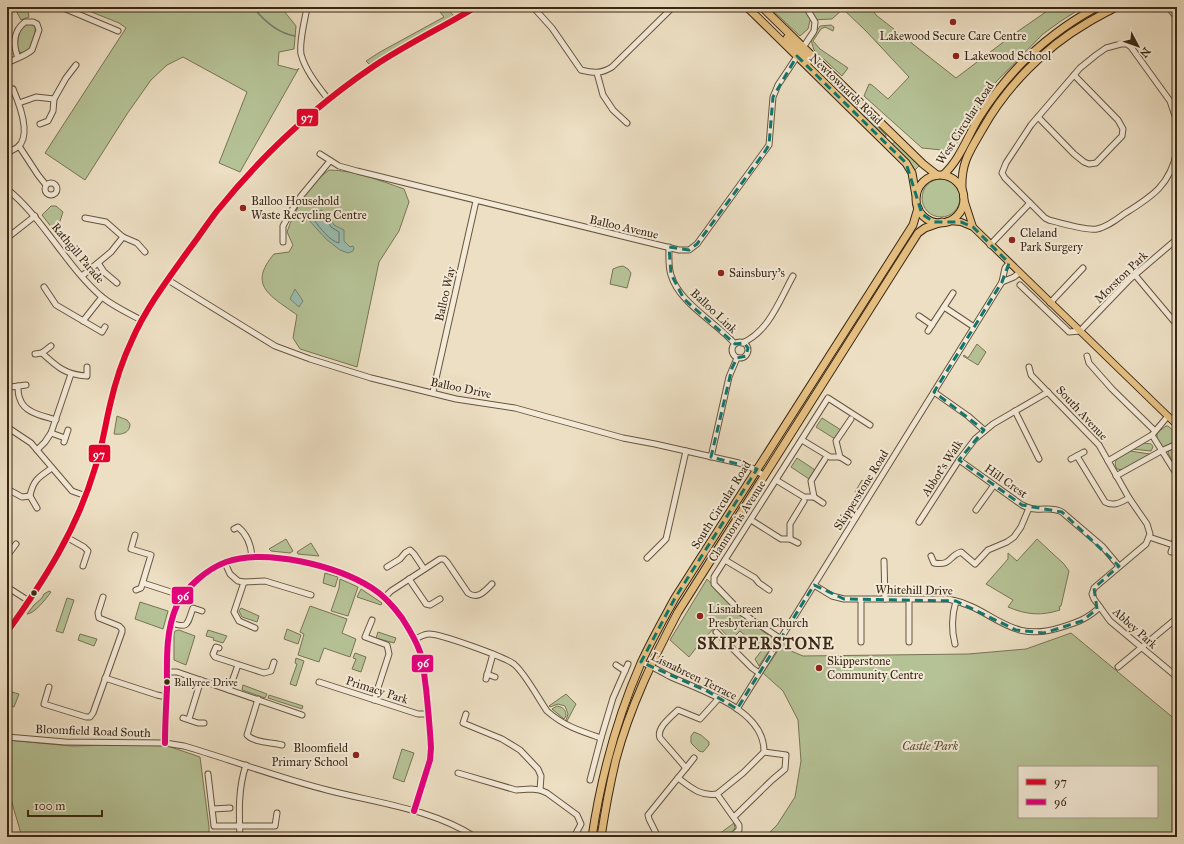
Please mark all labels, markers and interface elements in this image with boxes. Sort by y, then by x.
marker: Lakewood Secure Care Centre [948,17,958,27]
north arrow [1118,26,1158,66]
place label: Lakewood Secure Care Centre [880,29,1026,43]
text: N [1137,44,1153,61]
place label: Lakewood School [964,49,1052,63]
street label: Newtownards Road [807,51,885,127]
marker: Lakewood School [951,51,961,61]
street label: West Circular Road [933,79,997,167]
line badge: 97 [296,108,319,127]
text: 97 [301,111,313,125]
place label: Balloo Household Waste Recycling Centre [251,194,367,223]
marker: Balloo Household Waste Recycling Centre [238,203,248,213]
street label: Balloo Avenue [588,212,660,242]
street label: Rathgill Parade [48,220,107,287]
place label: Cleland Park Surgery [1020,226,1083,255]
marker: Cleland Park Surgery [1007,235,1017,245]
street label: Morston Park [1092,248,1151,306]
street label: Balloo Way [432,265,458,323]
place label: Sainsbury's [729,266,785,280]
marker: Sainsbury's [716,268,726,278]
street label: Balloo Link [688,286,740,336]
street label: Balloo Drive [429,375,493,401]
street label: South Avenue [1053,383,1111,443]
street label: Abbot's Walk [918,437,966,500]
line badge: 97 [88,444,111,463]
street label: Skipperstone Road [831,447,891,533]
text: 97 [93,448,105,462]
street label: South Circular Road [688,458,754,552]
street label: Hill Crest [982,461,1031,501]
street label: Clanmorris Avenue [705,478,769,564]
street label: Whitehill Drive [875,582,953,598]
line badge: 96 [171,586,194,605]
unlabelled marker [29,588,39,598]
text: 96 [177,590,190,604]
place label: Lisnabreen Presbyterian Church [708,602,809,630]
street label: Abbey Park [1109,604,1160,652]
marker: Lisnabreen Presbyterian Church [695,611,705,621]
district label: SKIPPERSTONE [697,634,835,653]
street label: Lisnabreen Terrace [649,649,739,703]
line badge: 96 [411,654,434,673]
place label: Skipperstone Community Centre [827,654,923,682]
text: 96 [417,657,430,671]
marker: Skipperstone Community Centre [814,663,824,673]
street label: Primacy Park [344,673,410,707]
place label: Ballyree Drive [174,676,238,689]
marker: Ballyree Drive [162,677,172,687]
street label: Bloomfield Road South [35,722,151,740]
park label: Castle Park [902,739,959,753]
place label: Bloomfield Primary School [271,741,349,769]
marker: Bloomfield Primary School [351,750,361,760]
legend [1018,766,1158,818]
text: 97 [1054,775,1067,789]
scale bar [28,792,102,818]
text: 96 [1054,795,1067,809]
text: 100 m [34,799,65,813]

